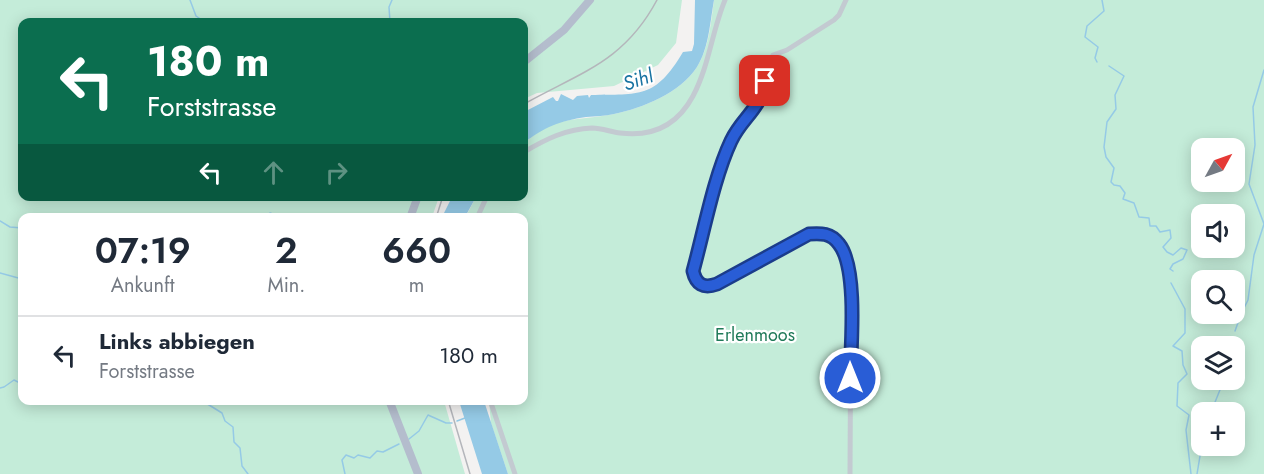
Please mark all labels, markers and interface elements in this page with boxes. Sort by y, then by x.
text: 180 m [147,31,270,92]
icon: left [48,42,126,120]
pin [739,55,790,106]
water label: Sihl [619,61,659,99]
icon: arrive [748,64,781,97]
text: Forststrasse [147,87,276,126]
north arrow [1191,138,1245,192]
map controls [1191,138,1245,456]
icon: left [194,156,227,189]
icon: ahead [257,156,290,189]
icon: right [320,156,353,189]
button: sound [1191,204,1245,258]
text: 07:19 [95,224,191,276]
text: 2 [275,224,298,276]
text: 660 [382,224,451,276]
button: search [1191,270,1245,324]
text: Ankunft [111,271,175,300]
text: Min. [267,271,305,300]
text: m [409,271,424,300]
park label: Erlenmoos [715,322,795,348]
text: Links abbiegen [99,325,255,357]
button: layers [1191,336,1245,390]
icon: left [48,339,81,372]
text: 180 m [439,339,498,371]
position arrow [818,346,882,410]
text: Forststrasse [99,357,195,386]
button: + [1191,402,1245,456]

